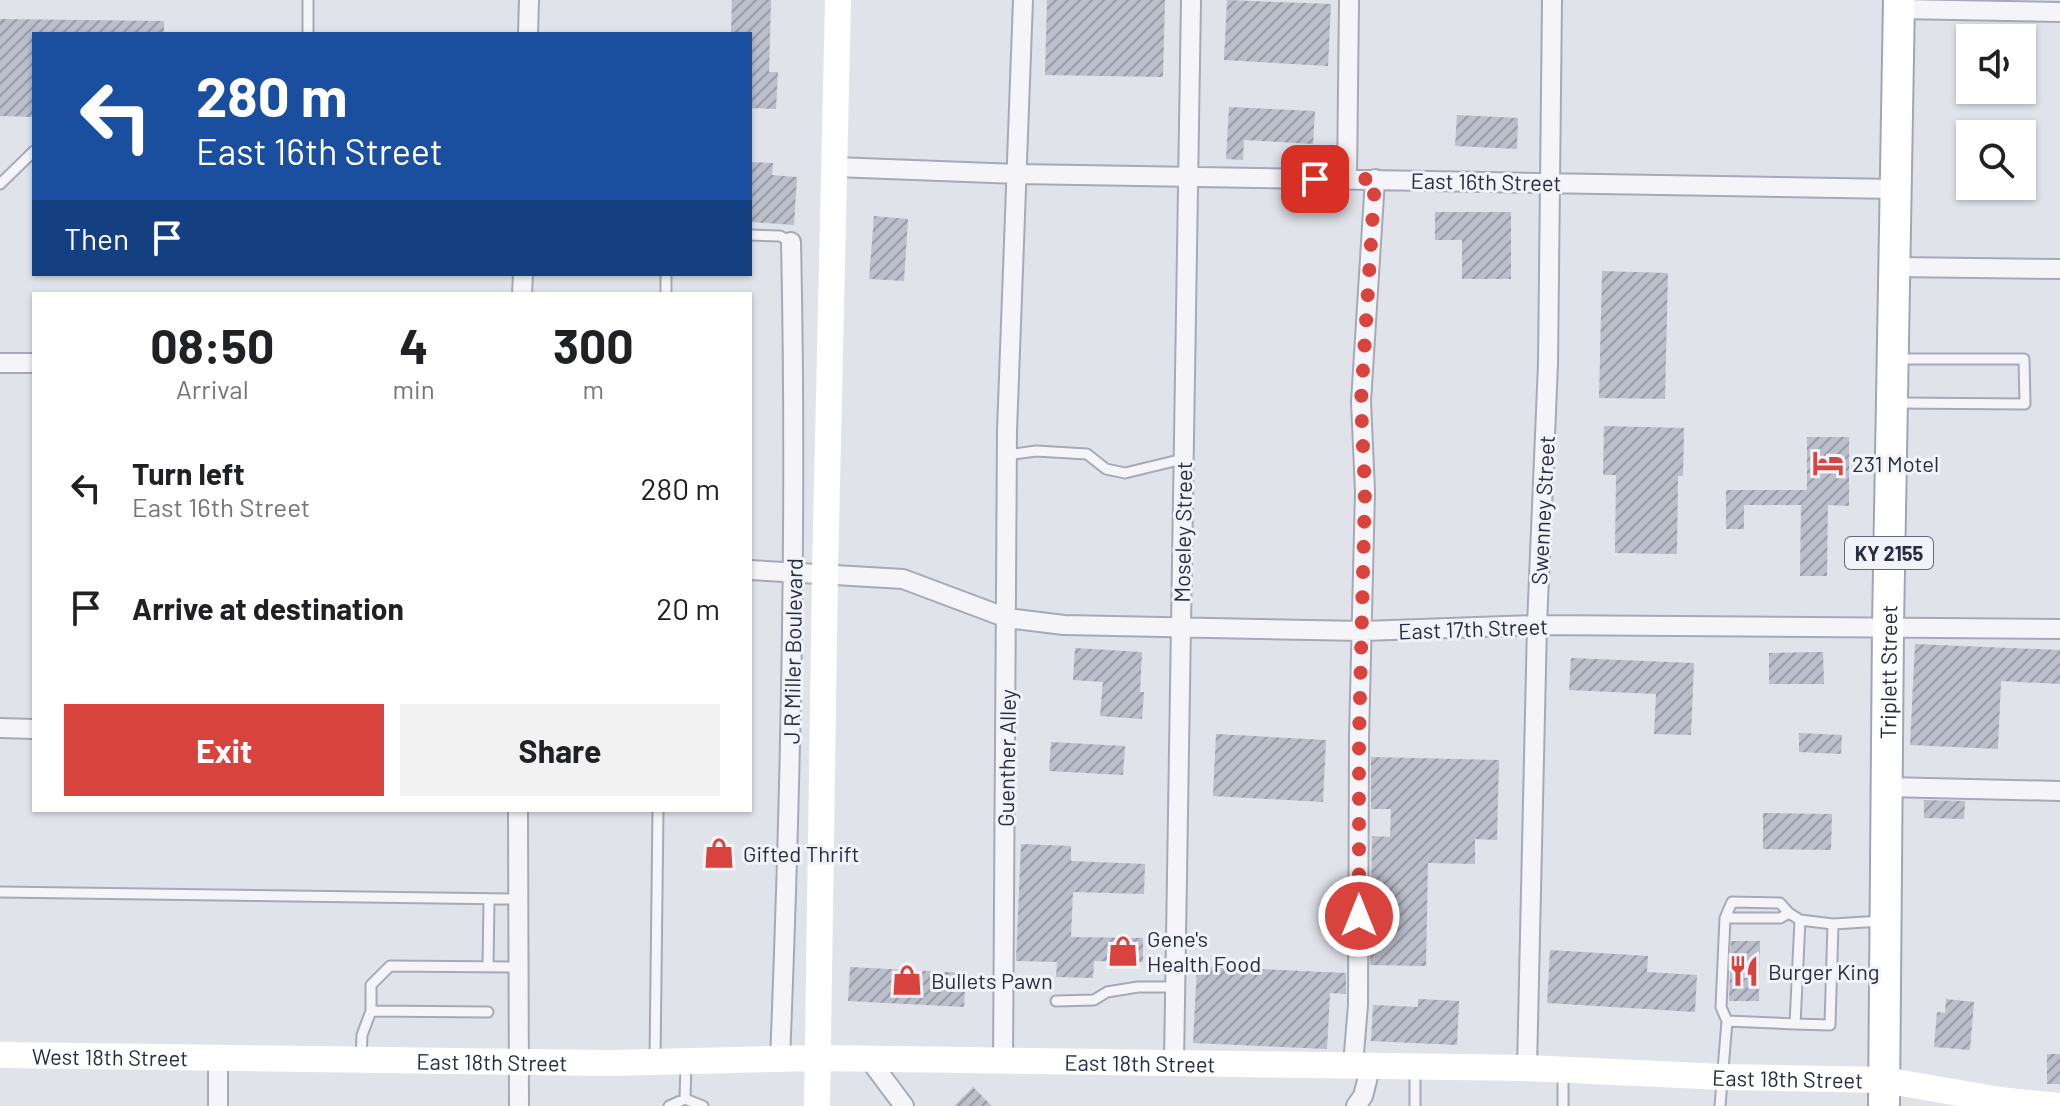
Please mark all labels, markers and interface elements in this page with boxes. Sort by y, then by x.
map controls [1956,24,2036,200]
button: sound [1956,24,2036,104]
text: 280 m [196,61,348,128]
icon: left [64,64,168,168]
button: search [1956,120,2036,200]
text: East 16th Street [196,129,443,172]
pin [1281,145,1349,213]
icon: arrive [1293,157,1337,201]
street label: East 16th Street [1410,167,1562,195]
icon: arrive [145,216,189,260]
text: Then [64,220,129,256]
text: 08:50 [150,316,274,374]
text: 4 [399,316,428,374]
text: 300 [553,316,634,374]
text: Arrival [176,373,249,404]
text: min [393,373,435,404]
text: m [583,373,604,404]
street label: Swenney Street [1525,435,1559,585]
hotel icon: 231 Motel [1811,446,1845,480]
place label: 231 Motel [1852,450,1939,476]
text: Turn left [132,455,245,491]
street label: Moseley Street [1168,461,1196,603]
icon: left [64,466,108,510]
text: 280 m [641,470,720,506]
text: East 16th Street [132,491,310,522]
road number: KY 2155 [1845,537,1933,569]
street label: J R Miller Boulevard [777,558,807,744]
icon: arrive [64,586,108,630]
text: Arrive at destination [132,590,404,626]
text: 20 m [656,590,720,626]
street label: Triplett Street [1874,605,1901,739]
street label: East 17th Street [1398,612,1548,644]
street label: Guenther Alley [992,689,1020,827]
button: Exit [64,704,384,796]
button: Share [400,704,720,796]
shop icon: Gifted Thrift [702,836,736,870]
place label: Gifted Thrift [743,840,860,866]
position arrow [1317,874,1401,958]
place label: Gene's Health Food [1147,925,1261,976]
shop icon: Gene's Health Food [1106,934,1140,968]
restaurant icon: Burger King [1727,954,1761,988]
place label: Burger King [1768,958,1880,984]
shop icon: Bullets Pawn [890,963,924,997]
place label: Bullets Pawn [931,967,1053,993]
street label: West 18th Street [32,1042,188,1070]
street label: East 18th Street [416,1047,568,1075]
street label: East 18th Street [1064,1048,1216,1077]
street label: East 18th Street [1711,1064,1863,1093]

